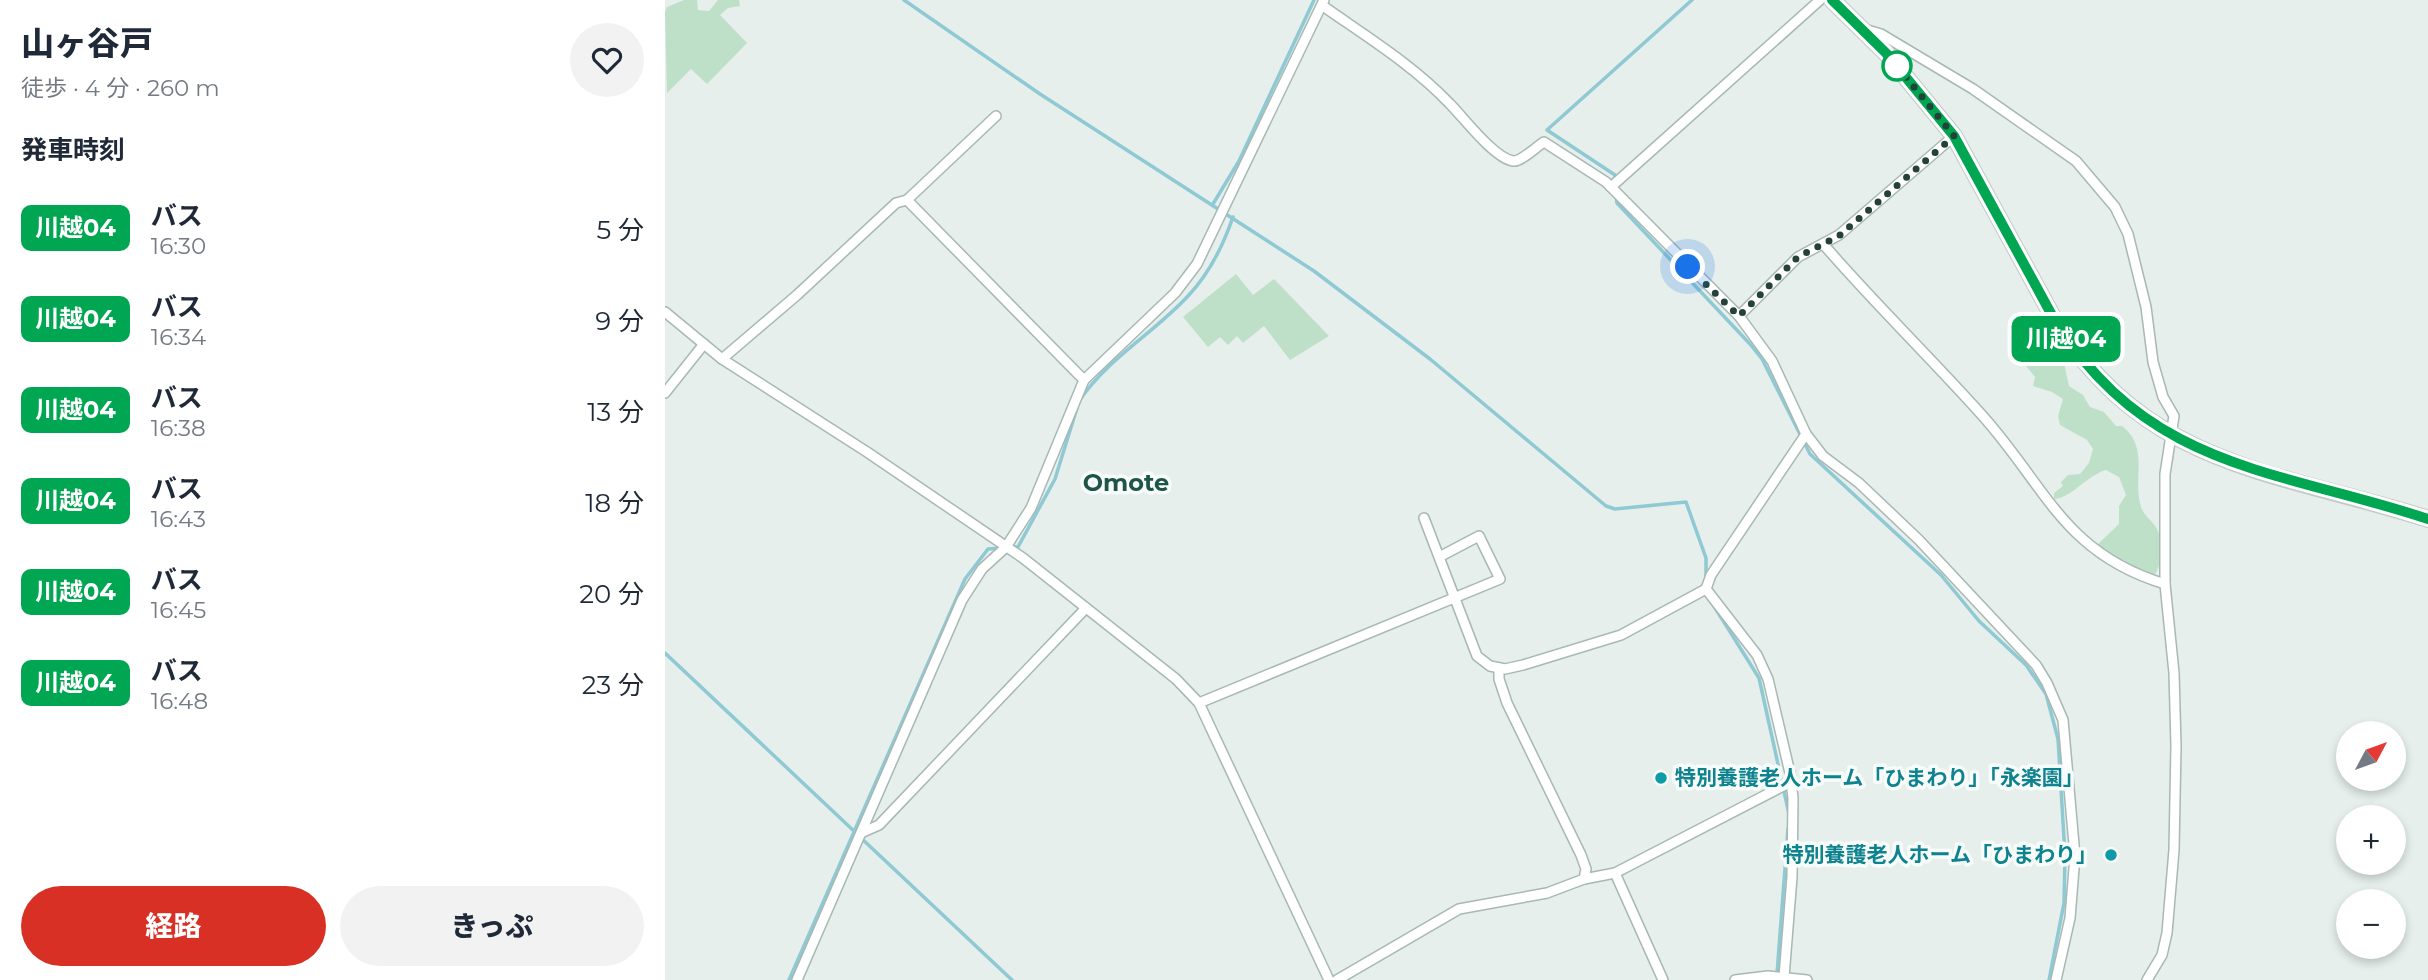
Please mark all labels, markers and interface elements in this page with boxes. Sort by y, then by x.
text: 山ヶ谷戸 [21,23,153,63]
button: heart [570,23,644,97]
unlabelled marker [1882,51,1912,81]
text: 徒歩 · 4 分 · 260 m [21,74,220,102]
text: 発車時刻 [21,134,125,166]
text: バス [151,200,203,232]
text: 川越04 [35,213,116,242]
text: 5 分 [596,214,644,246]
text: 16:30 [151,232,206,260]
your location [1670,249,1705,284]
text: バス [151,291,203,323]
text: 川越04 [35,304,116,333]
text: 9 分 [595,305,644,337]
line badge: 川越04 [2017,316,2115,362]
text: 16:34 [151,323,206,351]
text: 川越04 [2026,324,2106,353]
text: バス [151,382,203,414]
text: 川越04 [35,395,116,424]
text: 13 分 [587,396,644,428]
text: 16:38 [151,414,206,442]
district label: Omote [1083,468,1169,497]
text: バス [151,473,203,505]
text: 川越04 [35,486,116,515]
text: 18 分 [585,487,644,519]
text: 16:43 [151,505,206,533]
text: バス [151,564,203,596]
text: 川越04 [35,577,116,606]
text: 20 分 [579,578,644,610]
text: 16:45 [151,596,206,624]
text: バス [151,655,203,687]
text: 川越04 [35,668,116,697]
text: 23 分 [582,669,644,701]
text: 16:48 [151,687,208,715]
north arrow [2336,721,2406,791]
map controls [2336,721,2406,959]
place label: 特別養護老人ホーム「ひまわり」「永楽園」 [1675,765,2084,790]
marker: 特別養護老人ホーム「ひまわり」「永楽園」 [1653,770,1669,786]
button: + [2336,805,2406,875]
place label: 特別養護老人ホーム「ひまわり」 [1783,842,2097,867]
marker: 特別養護老人ホーム「ひまわり」 [2103,847,2119,863]
button: 経路 [21,886,326,966]
button: きっぷ [340,886,644,966]
button: − [2336,889,2406,959]

